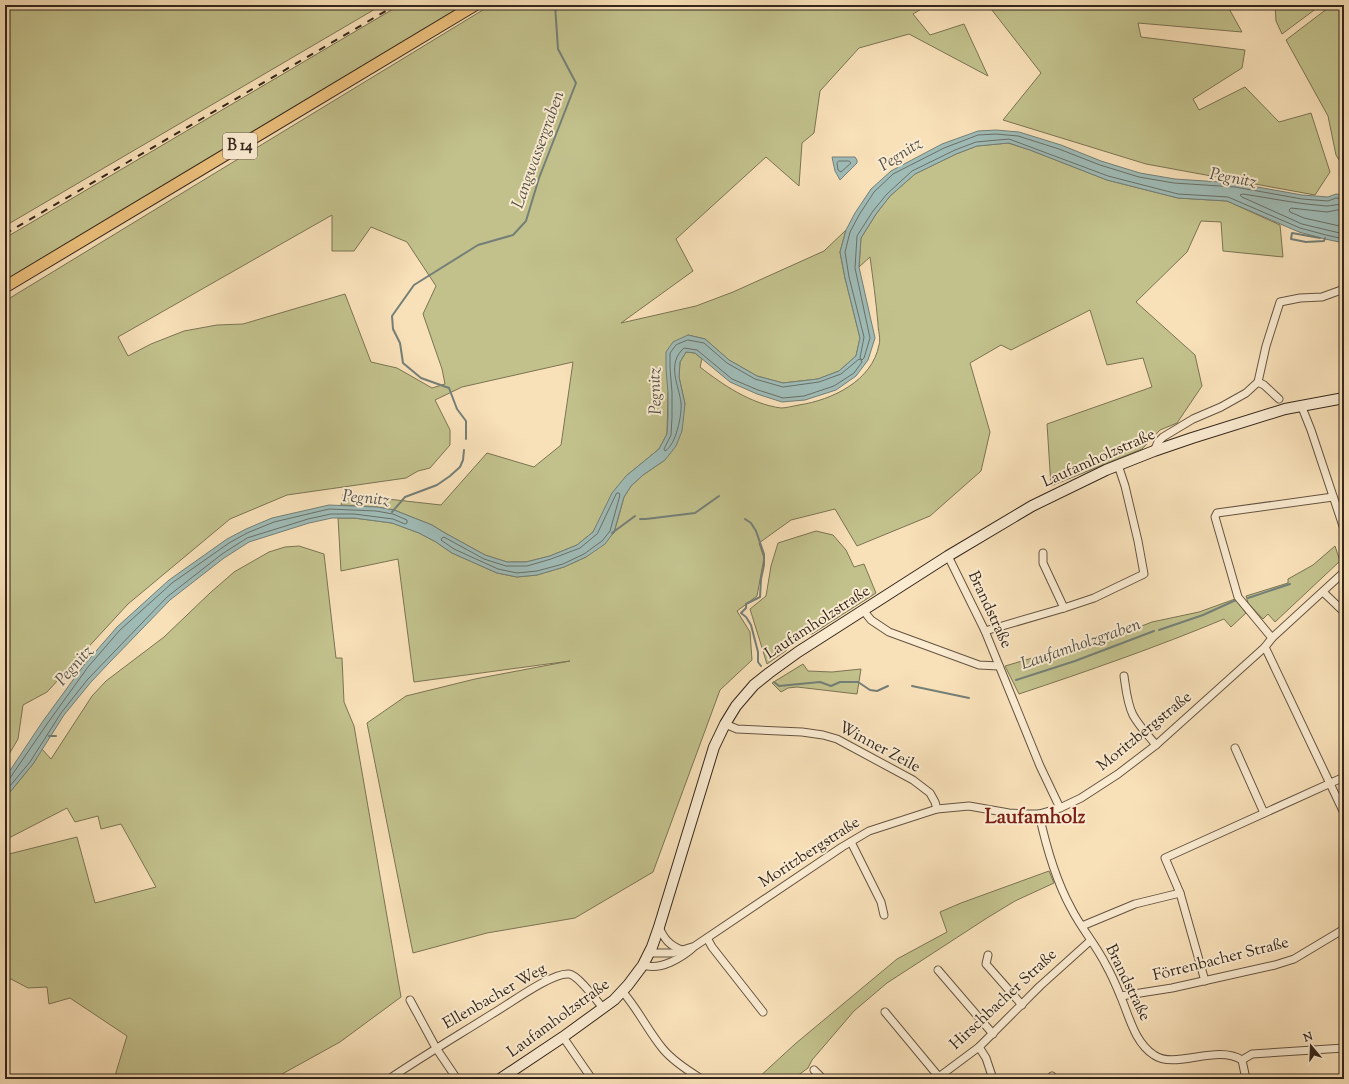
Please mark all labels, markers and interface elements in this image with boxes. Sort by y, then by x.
water label: Langwassergraben [507,88,571,212]
water label: Pegnitz [875,132,927,178]
road number: B 14 [223,133,257,159]
water label: Pegnitz [1208,163,1258,195]
water label: Pegnitz [643,367,669,415]
street label: Laufamholzstraße [1039,424,1159,494]
water label: Pegnitz [341,485,391,513]
street label: Brandstraße [961,568,1017,652]
street label: Laufamholzstraße [761,580,875,666]
water label: Laufamholzgraben [1018,613,1144,677]
water label: Pegnitz [50,640,100,692]
street label: Moritzbergstraße [1093,687,1197,777]
street label: Winner Zeile [834,717,924,779]
district label: Laufamholz [985,804,1086,833]
street label: Moritzbergstraße [755,812,865,894]
street label: Förrenbacher Straße [1151,932,1291,988]
street label: Brandstraße [1099,941,1155,1025]
street label: Hirschbacher Straße [945,944,1063,1056]
street label: Ellenbacher Weg [439,958,551,1036]
street label: Laufamholzstraße [503,974,615,1064]
north arrow [1291,1026,1331,1066]
text: N [1300,1028,1315,1047]

